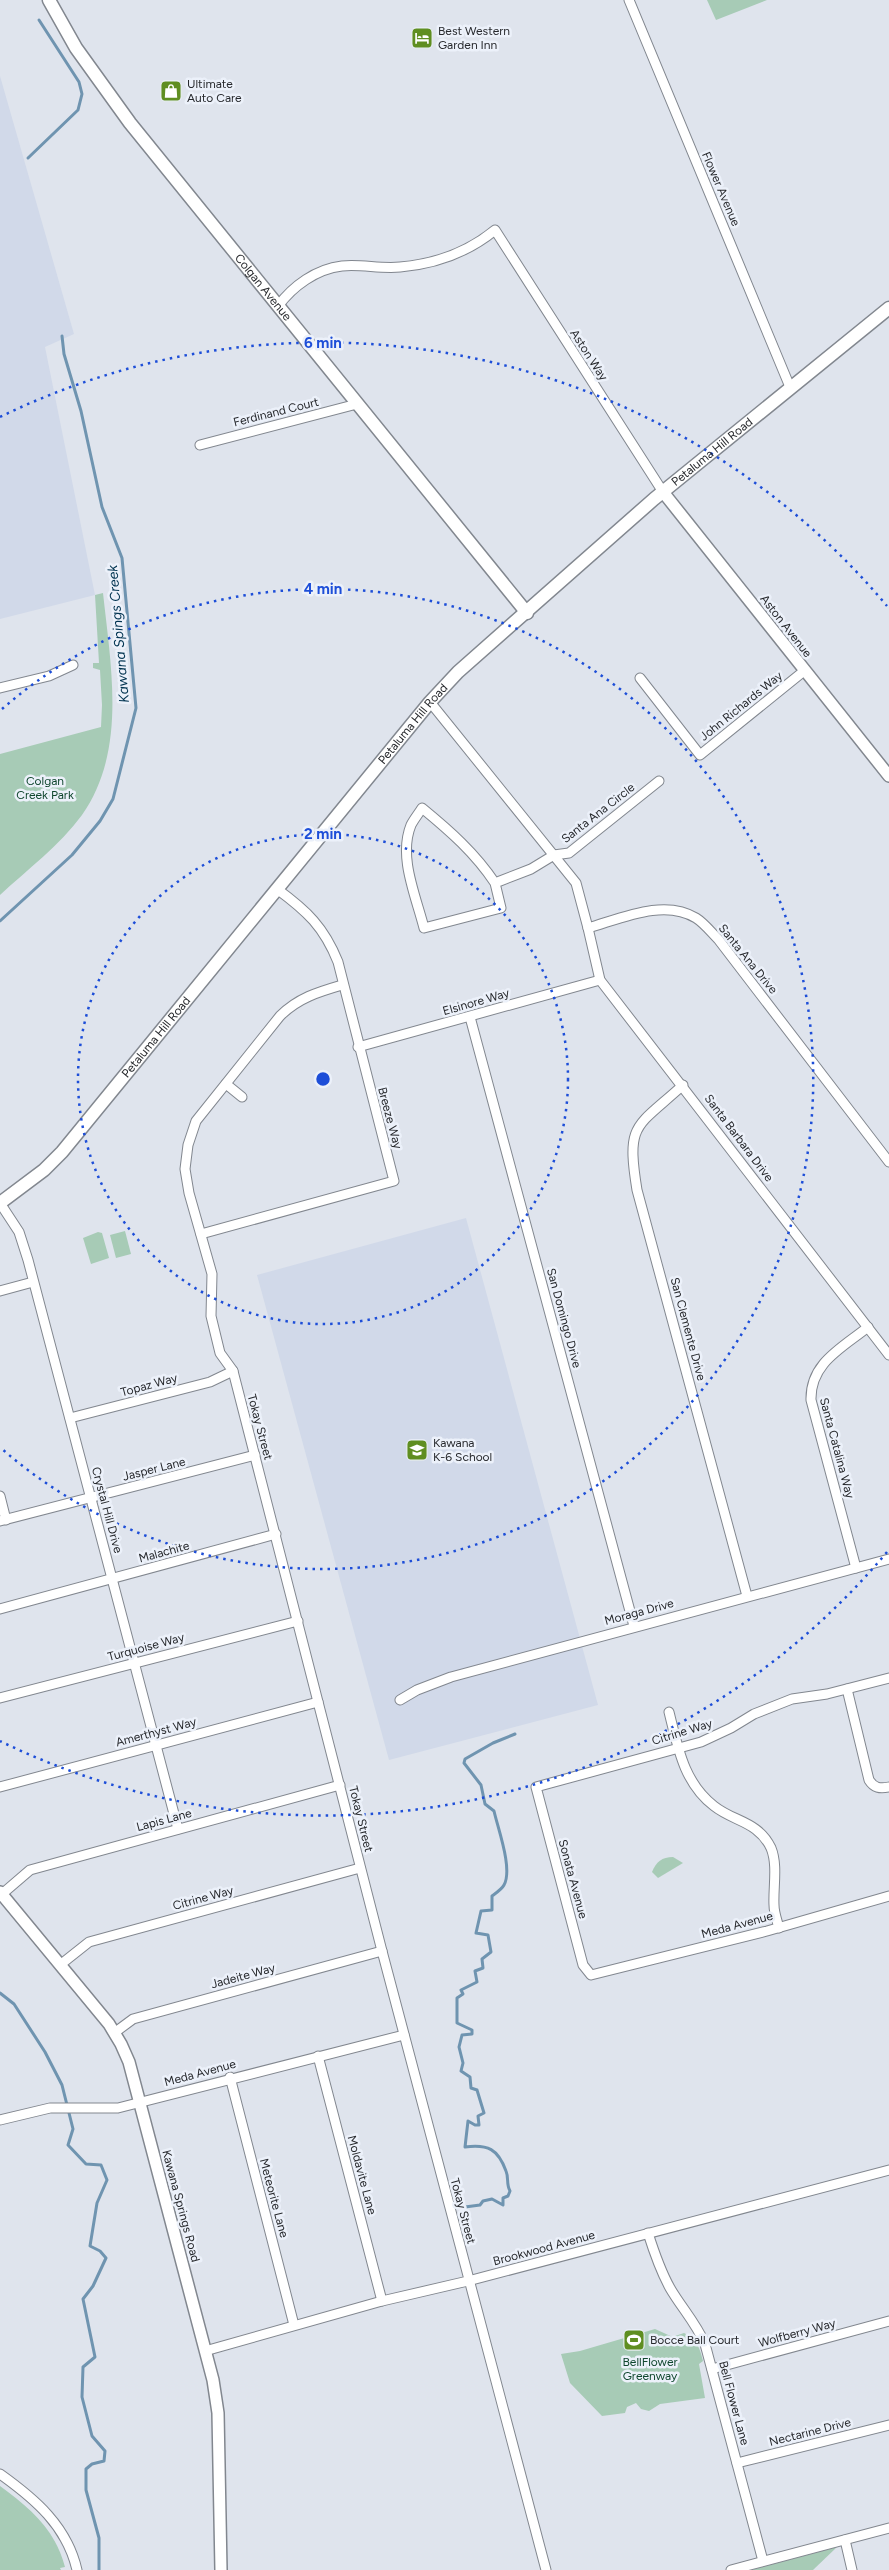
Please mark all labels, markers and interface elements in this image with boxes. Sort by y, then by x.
place label: Best Western Garden Inn [438,24,510,52]
hotel icon: Best Western Garden Inn [410,26,434,50]
place label: Ultimate Auto Care [187,77,242,105]
shop icon: Ultimate Auto Care [159,79,183,103]
street label: Flower Avenue [699,150,743,229]
street label: Colgan Avenue [232,251,295,324]
street label: Aston Way [567,327,611,384]
text: 6 min [304,334,342,352]
street label: Ferdinand Court [232,395,320,429]
street label: Petaluma Hill Road [669,415,755,489]
water label: Kawana Spings Creek [104,563,133,704]
text: 4 min [304,580,342,598]
street label: Aston Avenue [757,592,815,660]
street label: John Richards Way [697,668,786,744]
street label: Petaluma Hill Road [375,681,450,767]
park label: Colgan Creek Park [16,774,74,802]
street label: Santa Ana Circle [559,780,638,846]
text: 2 min [304,825,342,843]
street label: Santa Ana Drive [716,921,781,997]
street label: Elsinore Way [441,986,512,1018]
street label: Petaluma Hill Road [119,994,193,1080]
centre of rings [314,1070,332,1088]
street label: Breeze Way [375,1086,405,1151]
street label: Santa Barbara Drive [702,1092,777,1185]
street label: San Domingo Drive [544,1267,584,1370]
street label: San Clemente Drive [667,1276,709,1383]
street label: Topaz Way [119,1371,180,1399]
street label: Tokay Street [245,1393,276,1462]
street label: Santa Catalina Way [817,1396,857,1501]
place label: Kawana K-6 School [433,1436,492,1464]
school or university icon: Kawana K-6 School [405,1438,429,1462]
street label: Jasper Lane [121,1454,187,1484]
street label: Crystal Hill Drive [89,1465,125,1555]
street label: Malachite [137,1538,191,1565]
street label: Moraga Drive [603,1596,676,1628]
street label: Turquoise Way [106,1630,186,1664]
street label: Amerthyst Way [114,1714,198,1749]
street label: Citrine Way [650,1716,715,1748]
street label: Tokay Street [346,1785,376,1854]
street label: Lapis Lane [135,1806,193,1834]
street label: Sonata Avenue [556,1838,590,1921]
street label: Citrine Way [171,1883,236,1913]
street label: Meda Avenue [700,1909,775,1941]
street label: Jadeite Way [209,1961,277,1991]
street label: Meda Avenue [163,2057,238,2089]
street label: Moldavite Lane [345,2134,379,2217]
street label: Kawana Springs Road [159,2148,203,2264]
street label: Meteorite Lane [257,2157,291,2239]
street label: Tokay Street [448,2177,479,2246]
street label: Brookwood Avenue [492,2228,597,2268]
street label: Wolfberry Way [757,2316,838,2350]
sports icon: Bocce Ball Court [622,2328,646,2352]
place label: Bocce Ball Court [650,2333,740,2347]
park label: BellFlower Greenway [623,2355,678,2383]
street label: Bell Flower Lane [716,2359,752,2447]
street label: Nectarine Drive [768,2415,853,2449]

